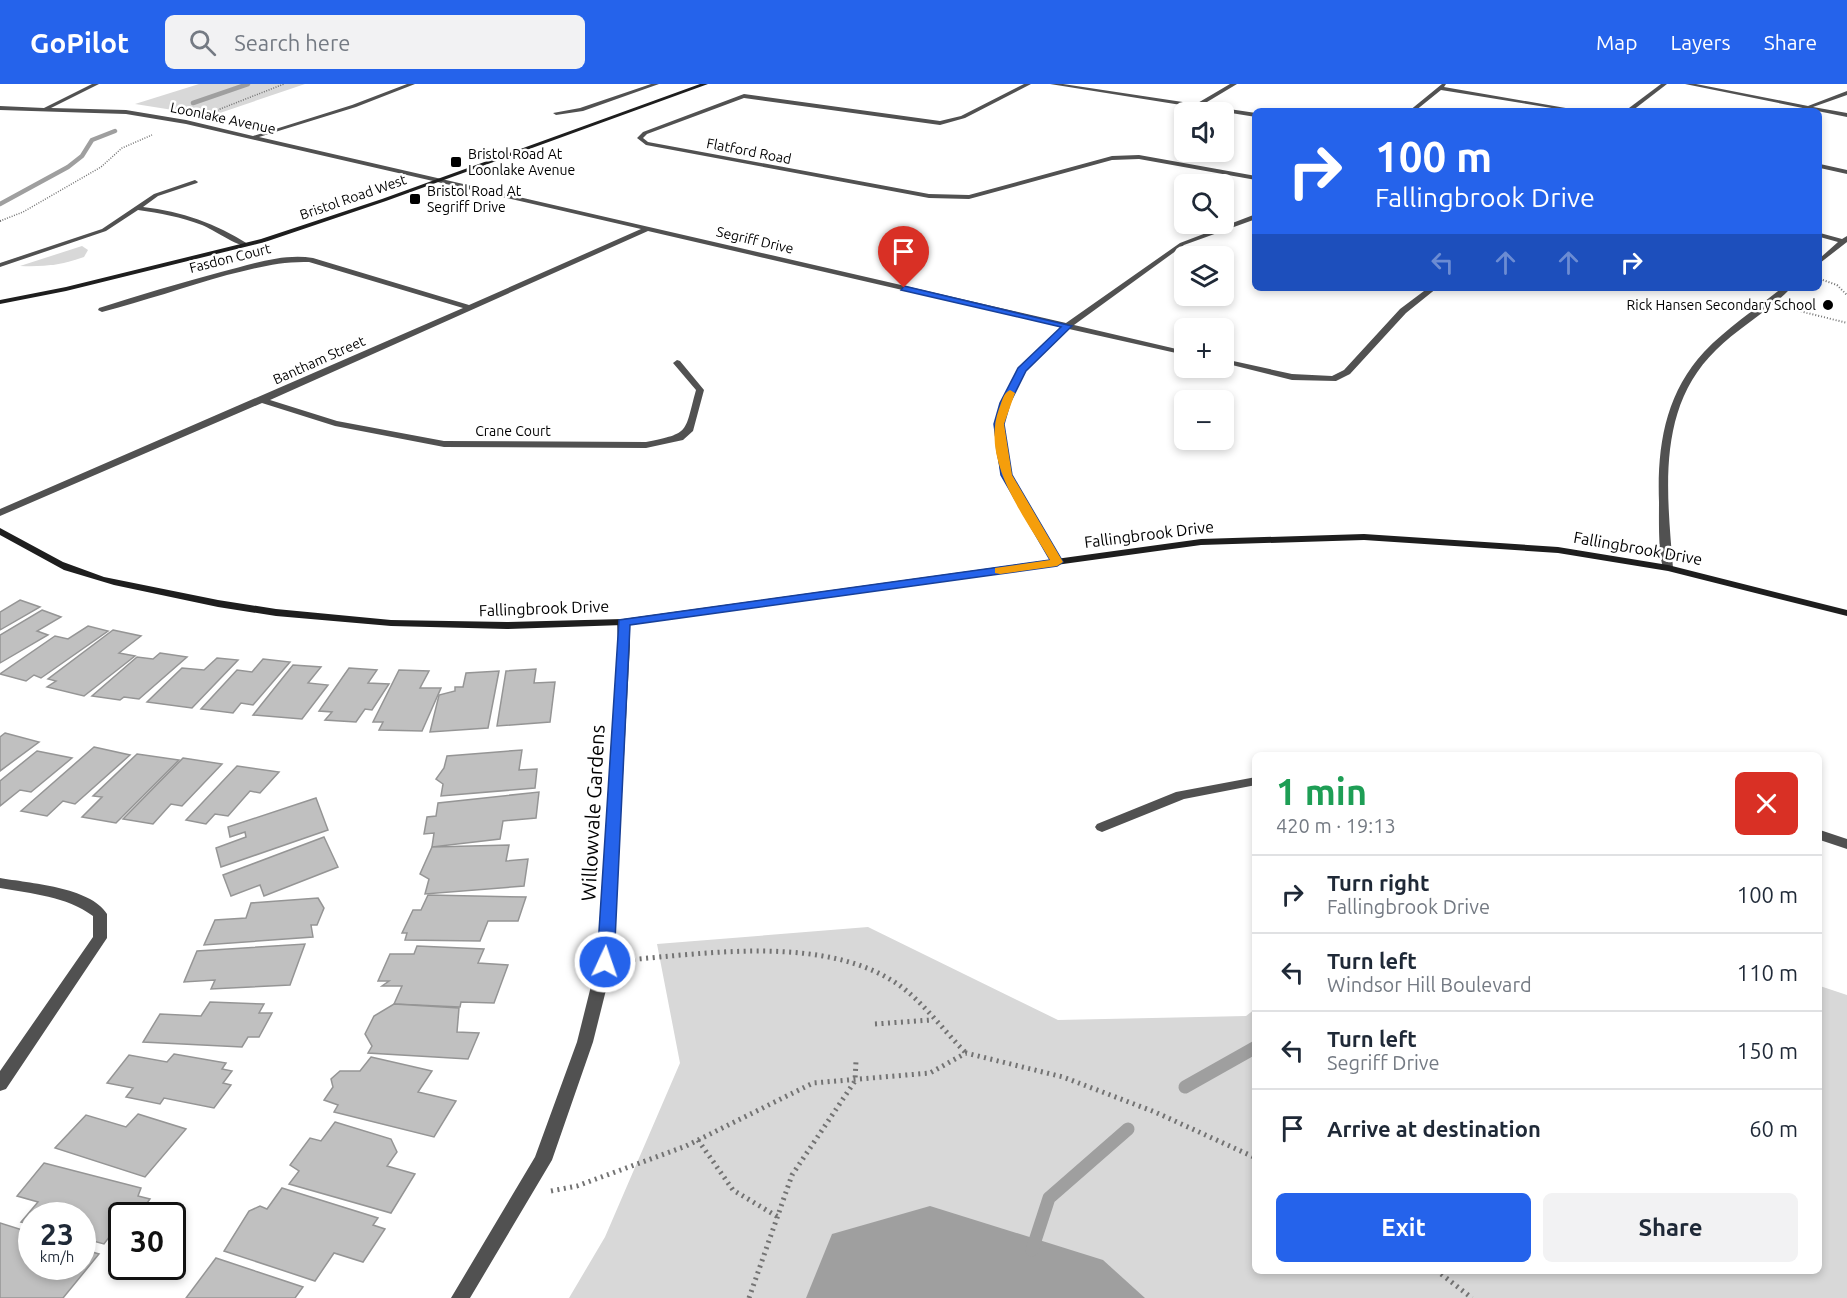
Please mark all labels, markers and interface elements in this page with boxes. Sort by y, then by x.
search box [165,15,585,69]
icon: search [186,26,219,59]
text: GoPilot [30,27,129,58]
text: Search here [234,30,350,55]
text: Map [1596,30,1637,54]
text: Layers [1670,30,1731,54]
text: Share [1764,30,1817,54]
street label: Loonlake Avenue [169,99,277,137]
map controls [1174,102,1234,450]
button: sound [1174,102,1234,162]
icon: right [1276,132,1354,210]
text: 100 m [1375,133,1492,180]
street label: Flatford Road [705,135,793,167]
place label: Bristol Road At Loonlake Avenue [468,146,575,178]
marker: Bristol Road At Loonlake Avenue [449,155,463,169]
street label: Bristol Road West [298,171,409,223]
button: search [1174,174,1234,234]
text: Fallingbrook Drive [1375,182,1595,212]
place label: Bristol Road At Segriff Drive [427,183,522,215]
marker: Bristol Road At Segriff Drive [408,192,422,206]
street label: Segriff Drive [715,223,795,257]
pin [878,226,929,288]
icon: arrive [887,235,920,268]
street label: Fasdon Court [188,240,273,276]
button: layers [1174,246,1234,306]
icon: left [1426,246,1459,279]
icon: ahead [1489,246,1522,279]
icon: ahead [1552,246,1585,279]
icon: right [1615,246,1648,279]
place label: Rick Hansen Secondary School [1627,297,1816,313]
marker: Rick Hansen Secondary School [1821,298,1835,312]
button: + [1174,318,1234,378]
street label: Bantham Street [270,332,368,387]
button: − [1174,390,1234,450]
street label: Crane Court [475,423,551,439]
street label: Fallingbrook Drive [1083,517,1215,551]
street label: Fallingbrook Drive [1572,528,1704,568]
street label: Fallingbrook Drive [479,597,609,619]
street label: Willowvale Gardens [576,724,609,902]
text: 1 min [1276,771,1367,812]
button: close [1735,772,1798,835]
text: 420 m · 19:13 [1276,814,1396,837]
text: Turn right [1327,870,1429,895]
icon: right [1276,878,1309,911]
text: 100 m [1737,882,1798,907]
text: Fallingbrook Drive [1327,895,1490,918]
position arrow [573,930,637,994]
text: Turn left [1327,948,1417,973]
icon: left [1276,956,1309,989]
text: 110 m [1737,960,1798,985]
text: Windsor Hill Boulevard [1327,973,1532,996]
text: Turn left [1327,1026,1417,1051]
icon: left [1276,1034,1309,1067]
text: 150 m [1737,1038,1798,1063]
text: Segriff Drive [1327,1051,1440,1074]
icon: arrive [1276,1112,1309,1145]
text: Arrive at destination [1327,1116,1541,1141]
text: 60 m [1749,1116,1798,1141]
button: Exit [1276,1193,1531,1262]
button: Share [1543,1193,1798,1262]
speed limit sign: 30 [108,1202,186,1280]
text: 23 [40,1217,74,1251]
text: km/h [40,1248,74,1265]

